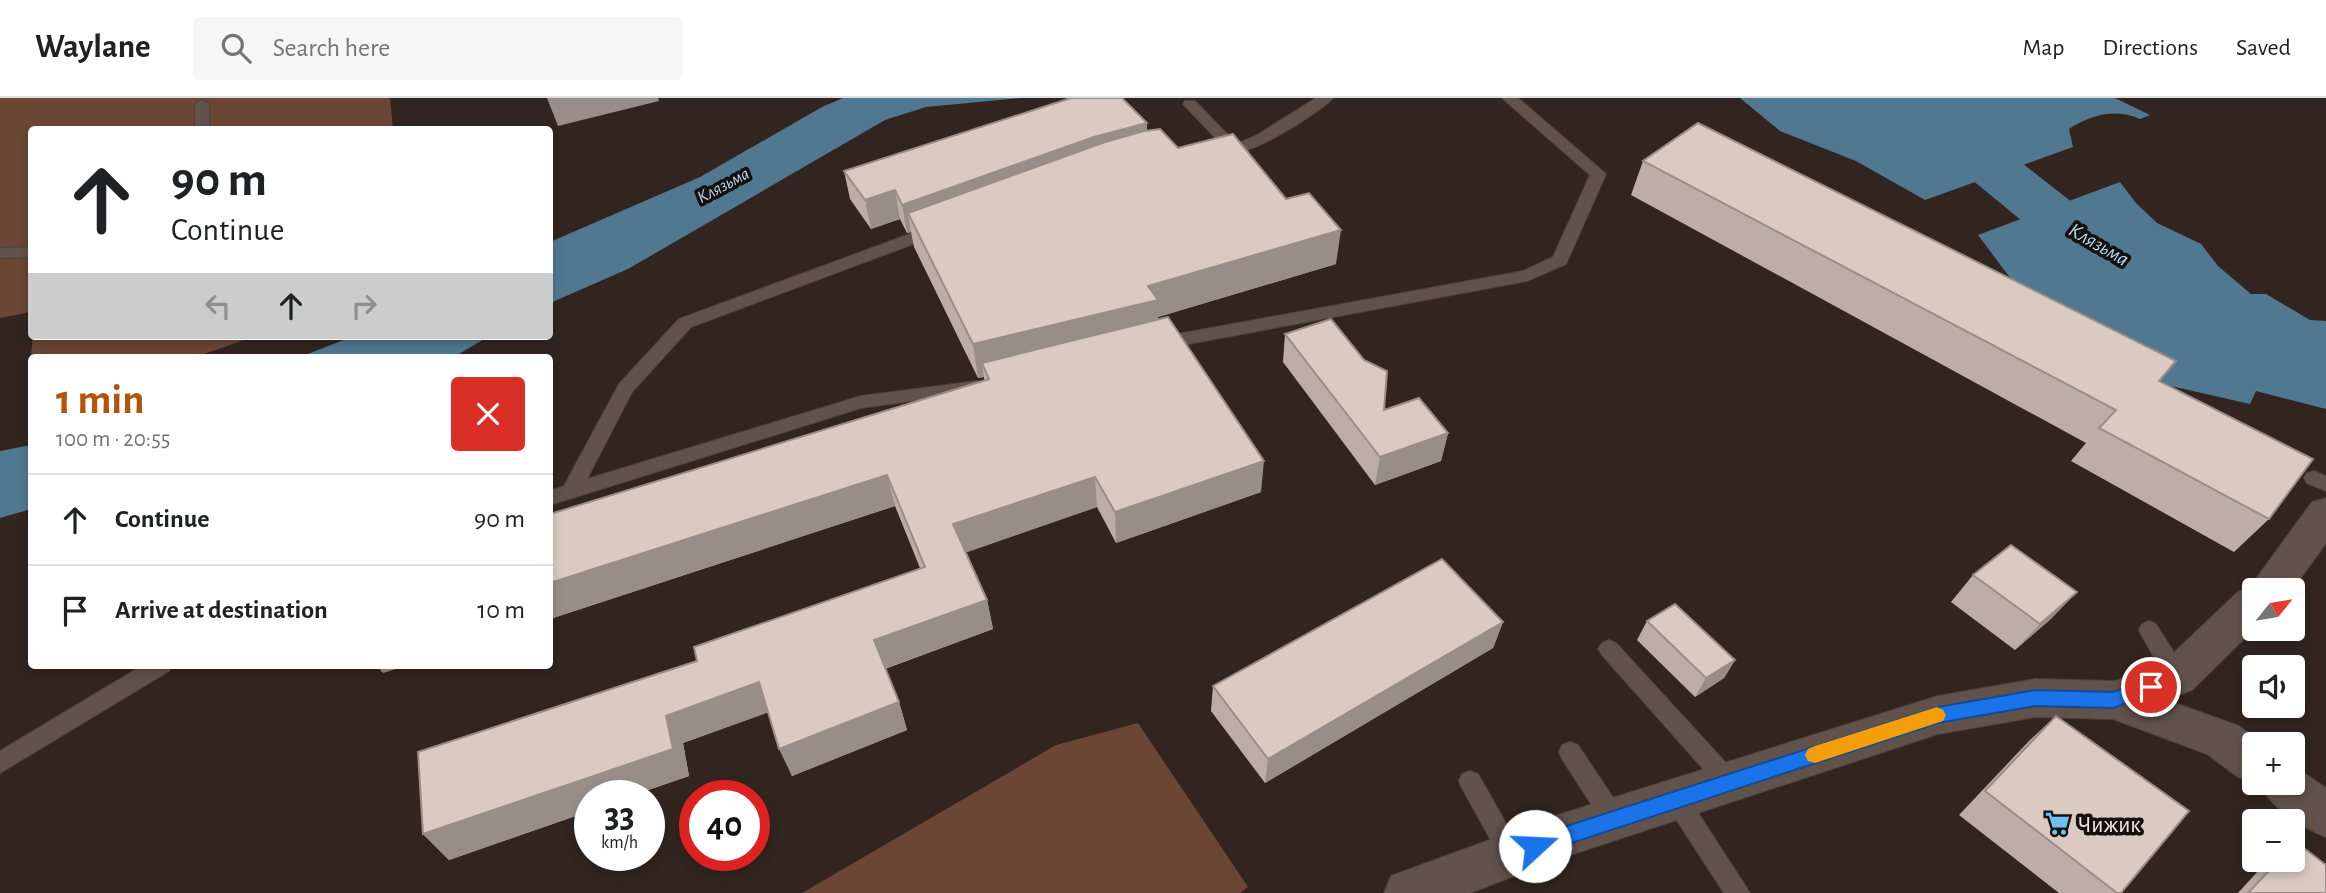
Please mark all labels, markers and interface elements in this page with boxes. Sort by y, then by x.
search box [193,17,683,80]
icon: search [217,29,255,67]
text: Waylane [35,31,151,64]
text: Search here [273,35,390,61]
text: Map [2022,36,2064,60]
text: Directions [2102,36,2198,60]
text: Saved [2236,36,2291,60]
icon: ahead [56,154,147,245]
text: 90 m [171,156,267,205]
water label: Клязьма [694,165,752,207]
text: Continue [171,214,284,246]
water label: Клязьма [2065,219,2132,270]
icon: left [199,287,237,325]
icon: ahead [272,287,310,325]
icon: right [345,287,383,325]
button: close [451,377,525,451]
text: 1 min [56,379,145,421]
text: 100 m · 20:55 [56,428,170,451]
icon: ahead [56,501,94,539]
text: Continue [115,506,210,532]
text: 90 m [474,506,525,532]
north arrow [2242,578,2305,640]
map controls [2242,578,2305,872]
icon: arrive [56,592,94,630]
text: Arrive at destination [115,597,328,623]
text: 10 m [477,597,525,623]
button: sound [2242,655,2305,718]
pin [2121,657,2181,717]
icon: arrive [2132,668,2170,706]
button: + [2242,732,2305,795]
speed limit sign: 40 [679,780,770,871]
text: 33 [604,799,635,834]
position arrow [1498,809,1572,883]
button: − [2242,809,2305,872]
supermarket icon: Чижик [2044,810,2072,838]
place label: Чижик [2078,814,2141,837]
text: km/h [601,834,638,852]

